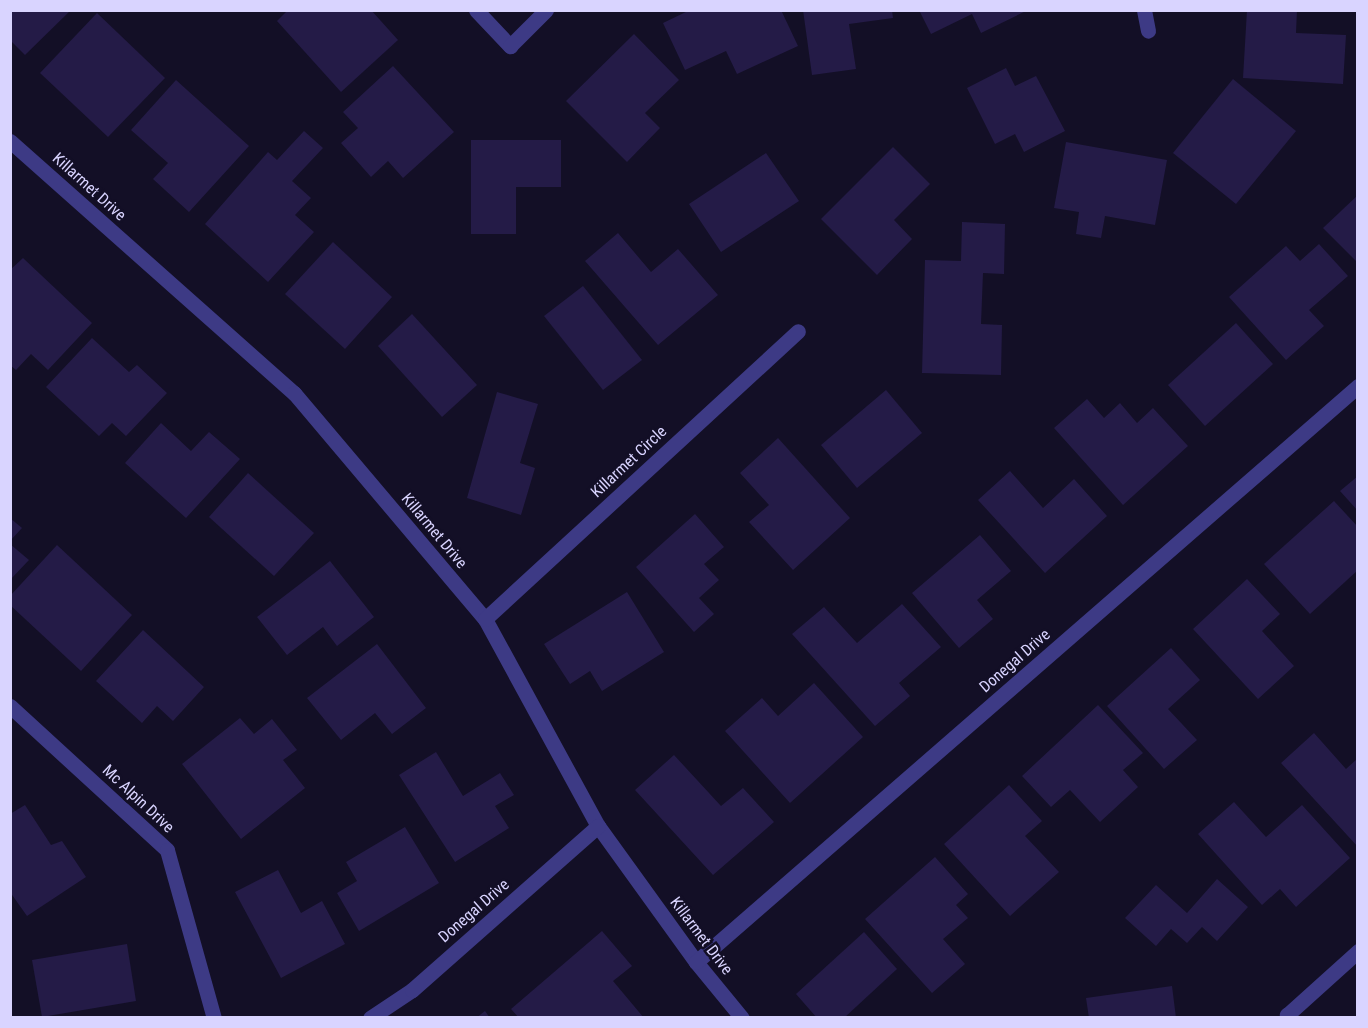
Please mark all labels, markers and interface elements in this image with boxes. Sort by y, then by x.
street label: Killarmet Drive [48,149,130,225]
street label: Killarmet Circle [587,422,671,502]
street label: Killarmet Drive [397,490,471,572]
street label: Donegal Drive [976,625,1054,697]
street label: Mc Alpin Drive [98,761,178,837]
street label: Donegal Drive [435,875,513,947]
street label: Killarmet Drive [666,893,736,979]

